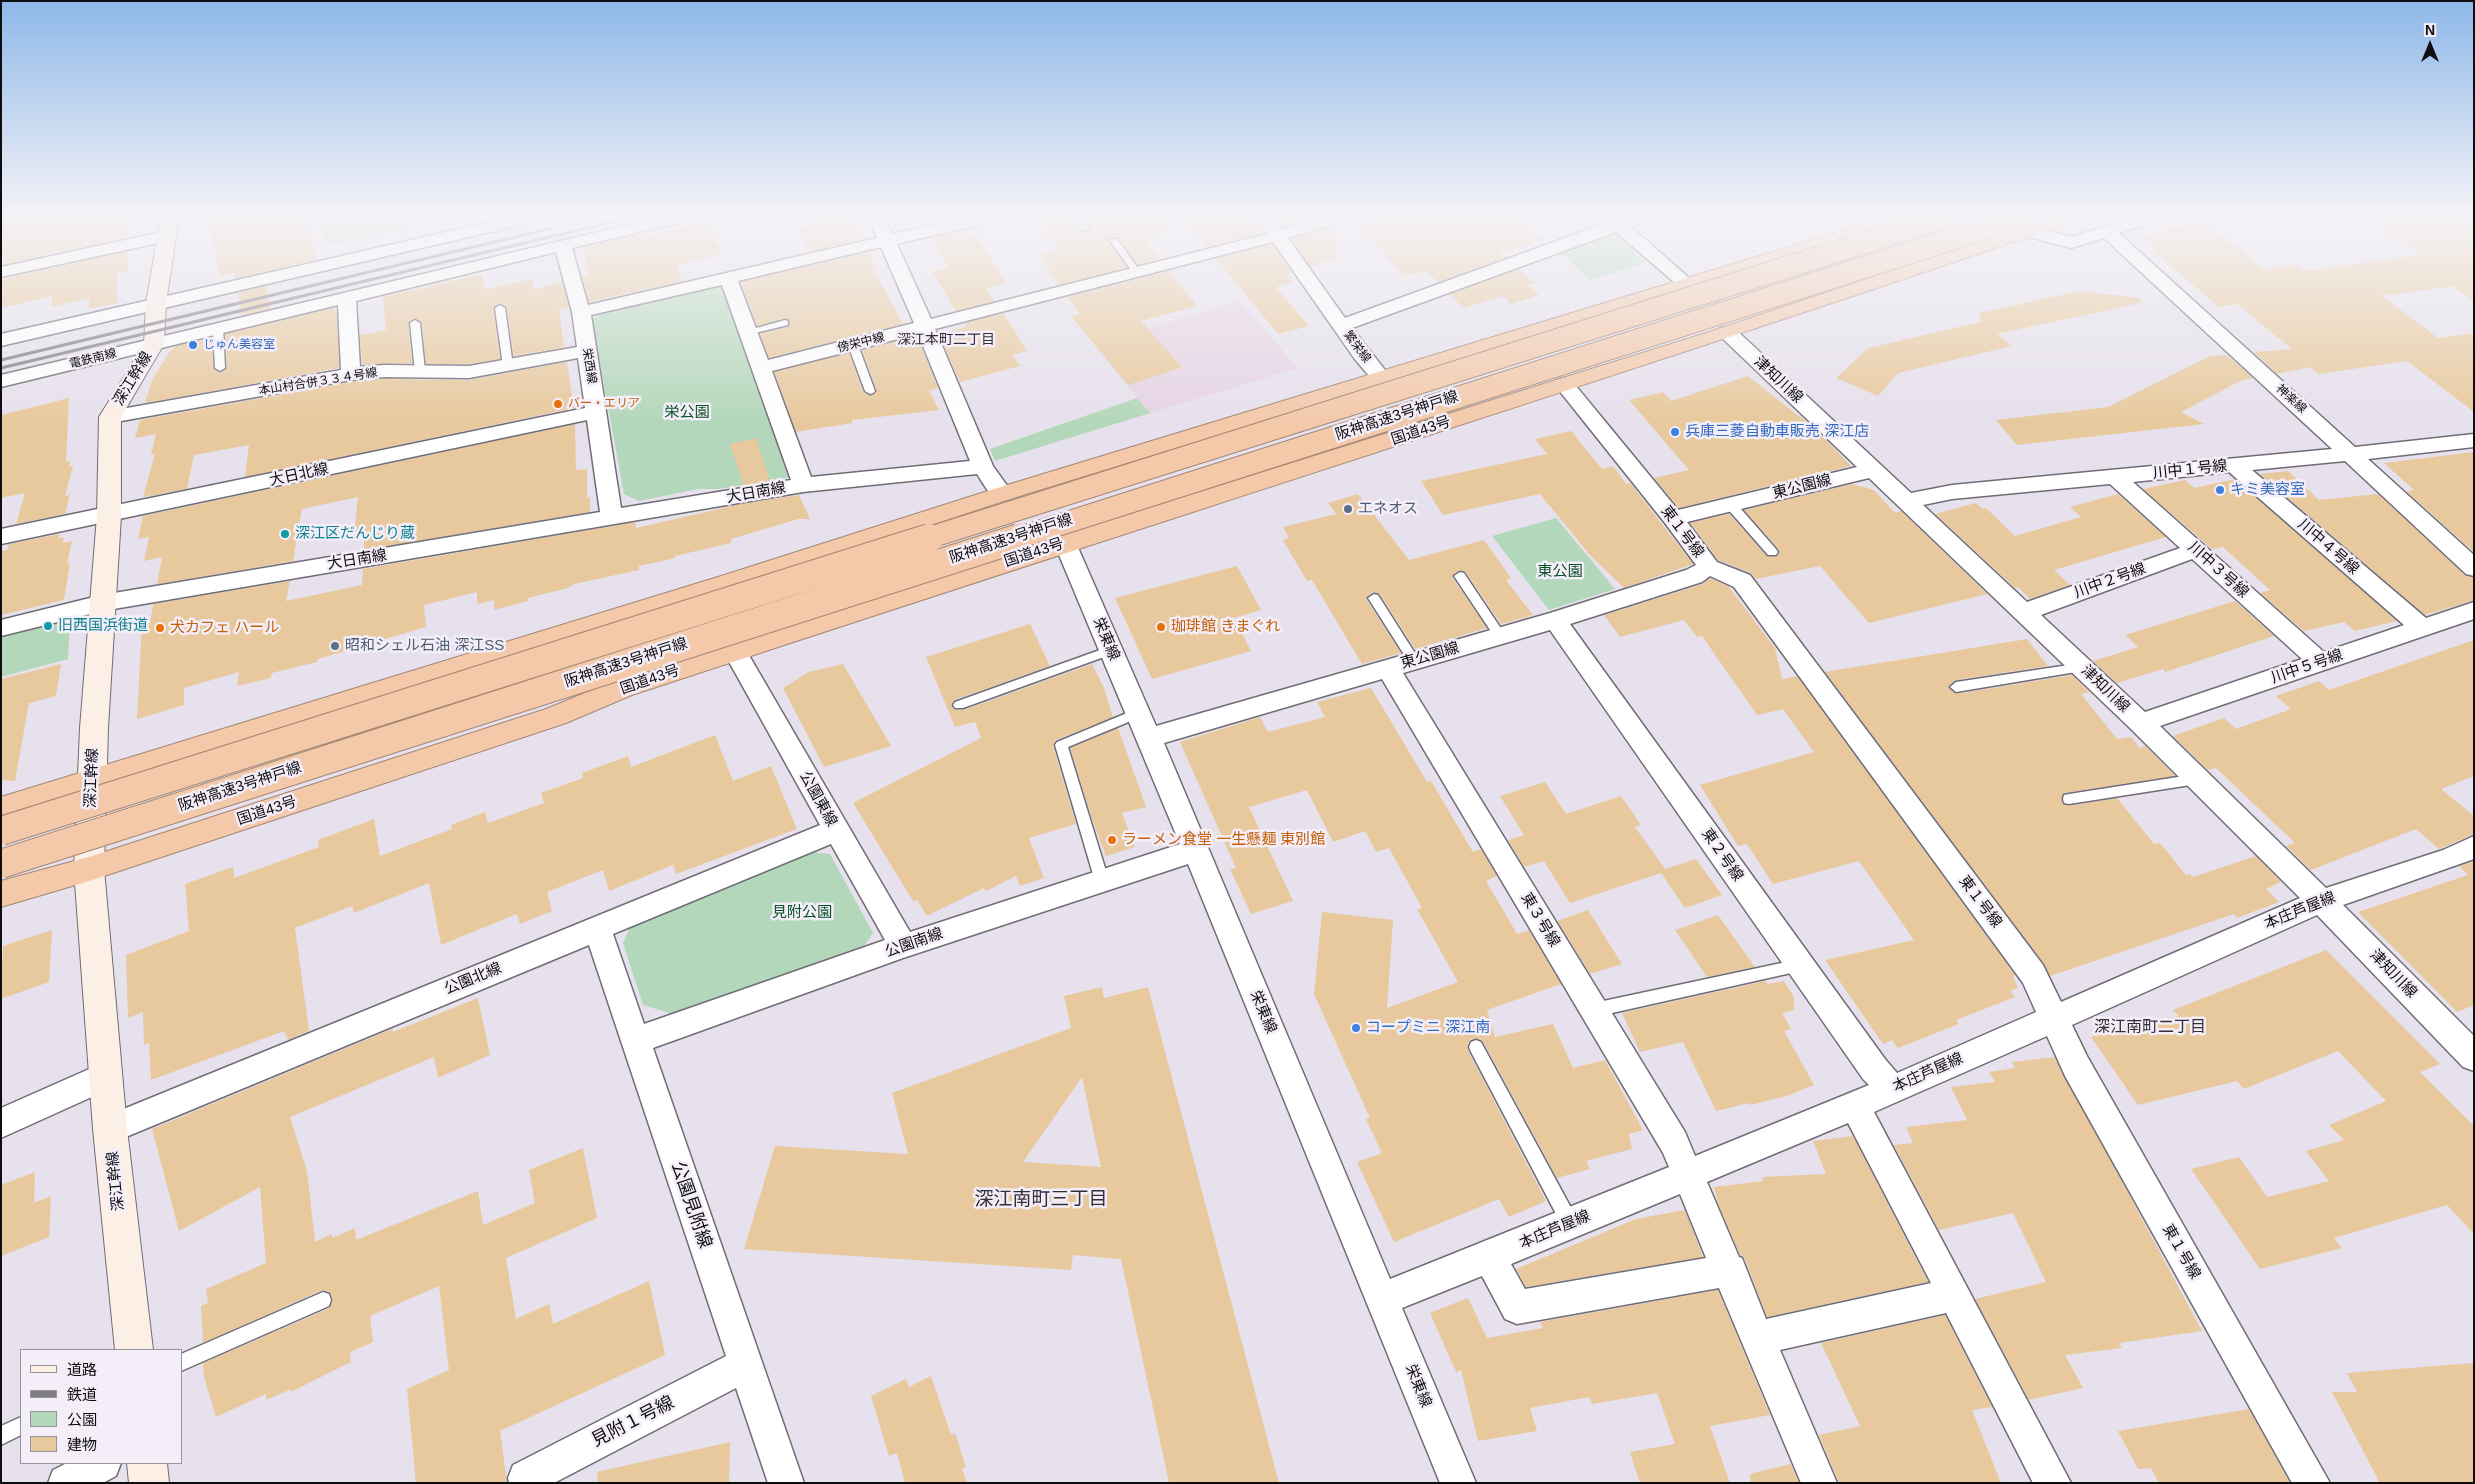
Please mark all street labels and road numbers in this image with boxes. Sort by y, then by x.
street label: 繁栄線 [1340,328,1374,366]
street label: 傍栄中線 [836,330,886,356]
street label: 電鉄南線 [68,346,118,372]
street label: 栄西線 [579,347,599,385]
street label: 深江幹線 [110,349,156,409]
street label: 津知川線 [1750,353,1806,407]
street label: 本山村合併３３４号線 [258,366,378,398]
street label: 神楽線 [2273,382,2309,416]
street label: 阪神高速3号神戸線 [1333,388,1461,444]
street label: 国道43号 [1389,413,1453,449]
street label: 川中１号線 [2152,457,2228,483]
street label: 大日北線 [268,460,330,490]
street label: 東公園線 [1771,471,1833,503]
street label: 大日南線 [725,479,787,507]
street label: 東１号線 [1657,503,1707,561]
street label: 阪神高速3号神戸線 [947,511,1075,567]
street label: 川中４号線 [2294,516,2362,578]
street label: 国道43号 [1002,535,1066,571]
street label: 川中３号線 [2184,538,2252,602]
street label: 大日南線 [326,546,388,574]
street label: 川中２号線 [2072,560,2148,602]
street label: 栄東線 [1089,615,1123,663]
street label: 阪神高速3号神戸線 [562,635,690,691]
street label: 東公園線 [1399,639,1461,673]
street label: 川中５号線 [2269,646,2345,688]
street label: 国道43号 [618,661,682,699]
street label: 津知川線 [2077,662,2133,716]
street label: 深江幹線 [82,748,102,808]
street label: 阪神高速3号神戸線 [176,759,304,815]
street label: 公園東線 [796,768,840,830]
street label: 国道43号 [235,793,299,829]
street label: 東２号線 [1697,825,1747,885]
street label: 東１号線 [1955,873,2005,931]
street label: 本庄芦屋線 [2262,889,2338,933]
street label: 東３号線 [1517,890,1563,950]
street label: 公園南線 [883,925,945,961]
street label: 津知川線 [2366,946,2420,1002]
street label: 公園北線 [442,959,504,999]
street label: 栄東線 [1246,988,1280,1036]
street label: 本庄芦屋線 [1890,1050,1966,1096]
street label: 深江幹線 [104,1150,128,1212]
street label: 公園見附線 [666,1159,716,1251]
street label: 本庄芦屋線 [1517,1207,1593,1253]
street label: 東１号線 [2158,1222,2204,1282]
street label: 栄東線 [1401,1362,1435,1410]
street label: 見附１号線 [588,1392,678,1452]

